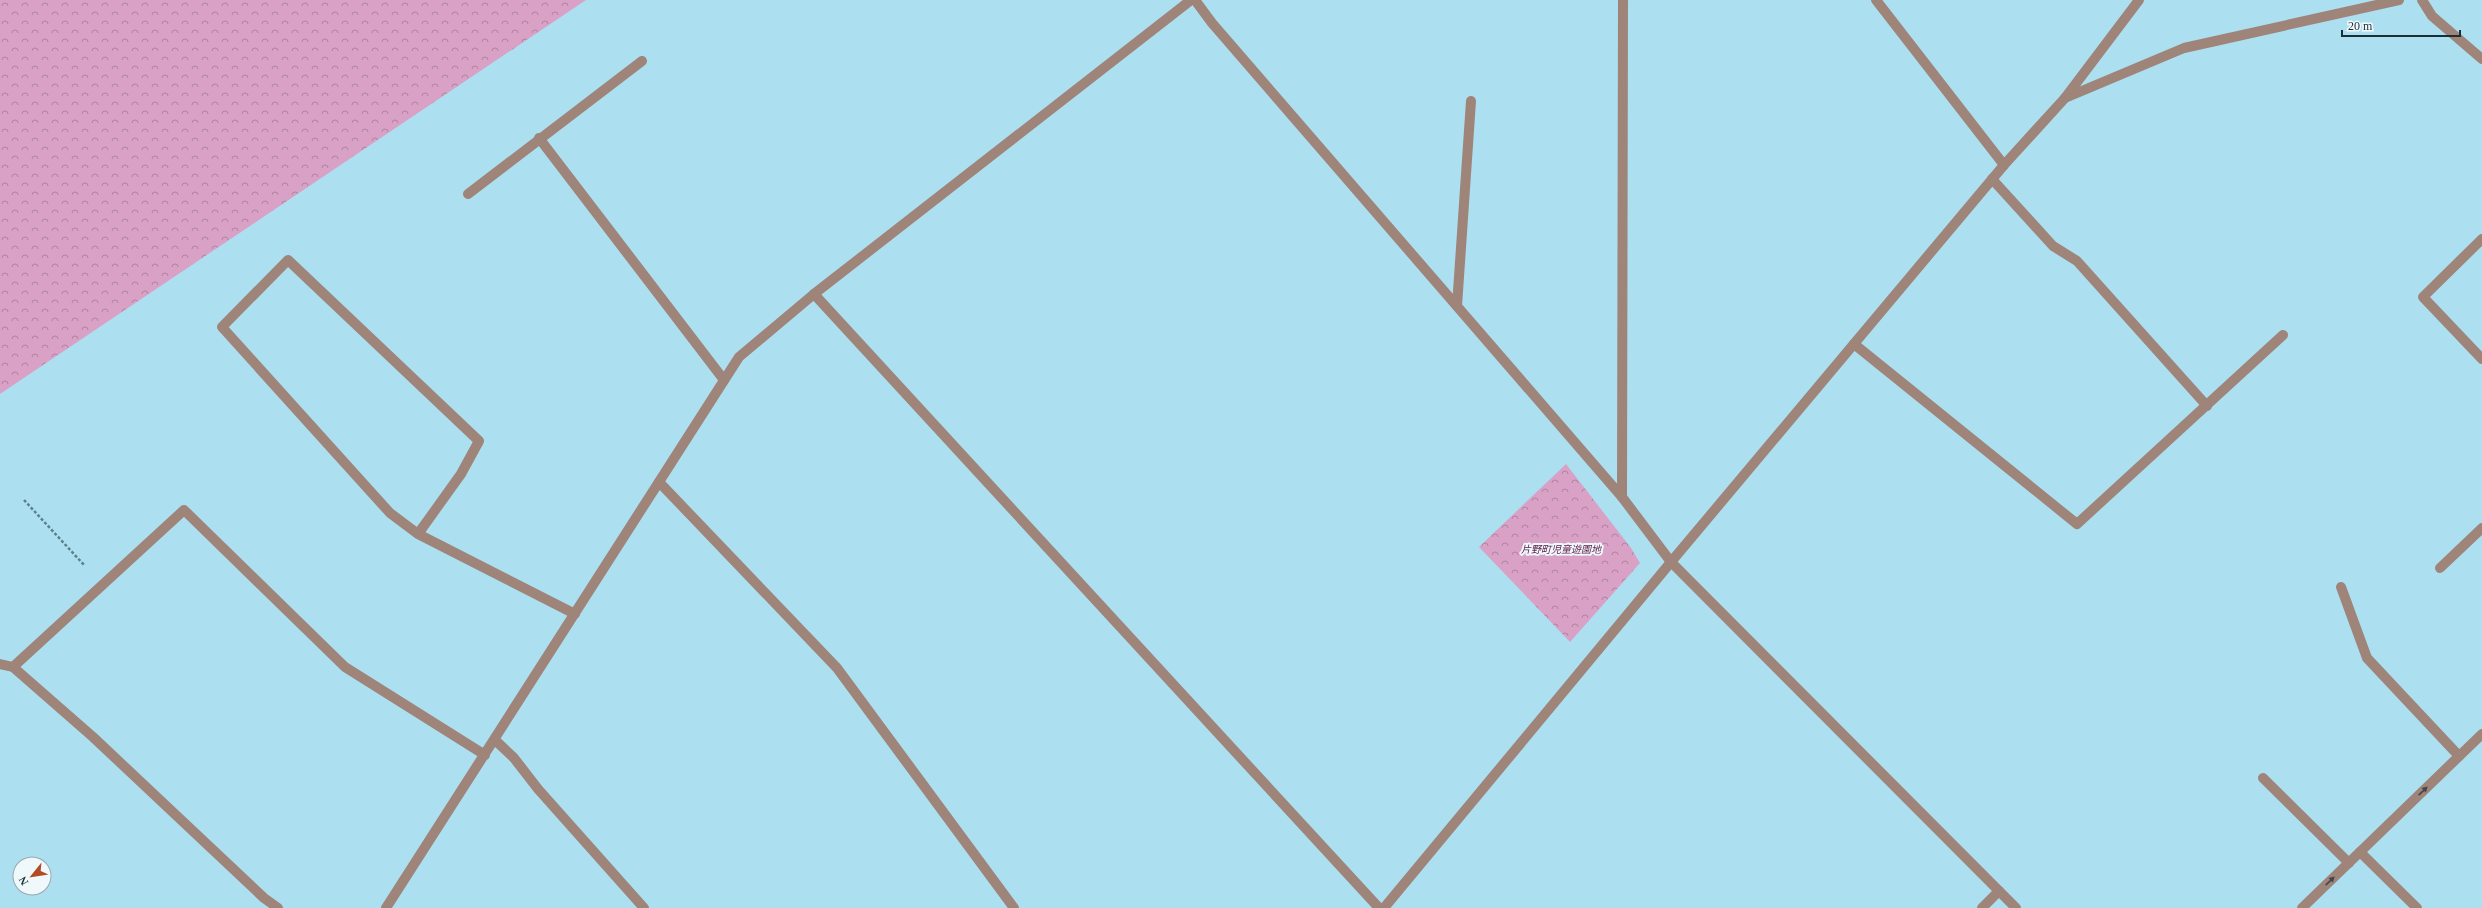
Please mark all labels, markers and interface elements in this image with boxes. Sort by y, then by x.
scale bar [2342,12,2460,38]
text: 20 m [2348,19,2373,33]
park label: 片野町児童遊園地 [1521,544,1602,555]
one-way arrow [2418,786,2428,795]
north arrow [12,856,52,896]
text: N [16,875,31,887]
one-way arrow [2325,876,2335,886]

